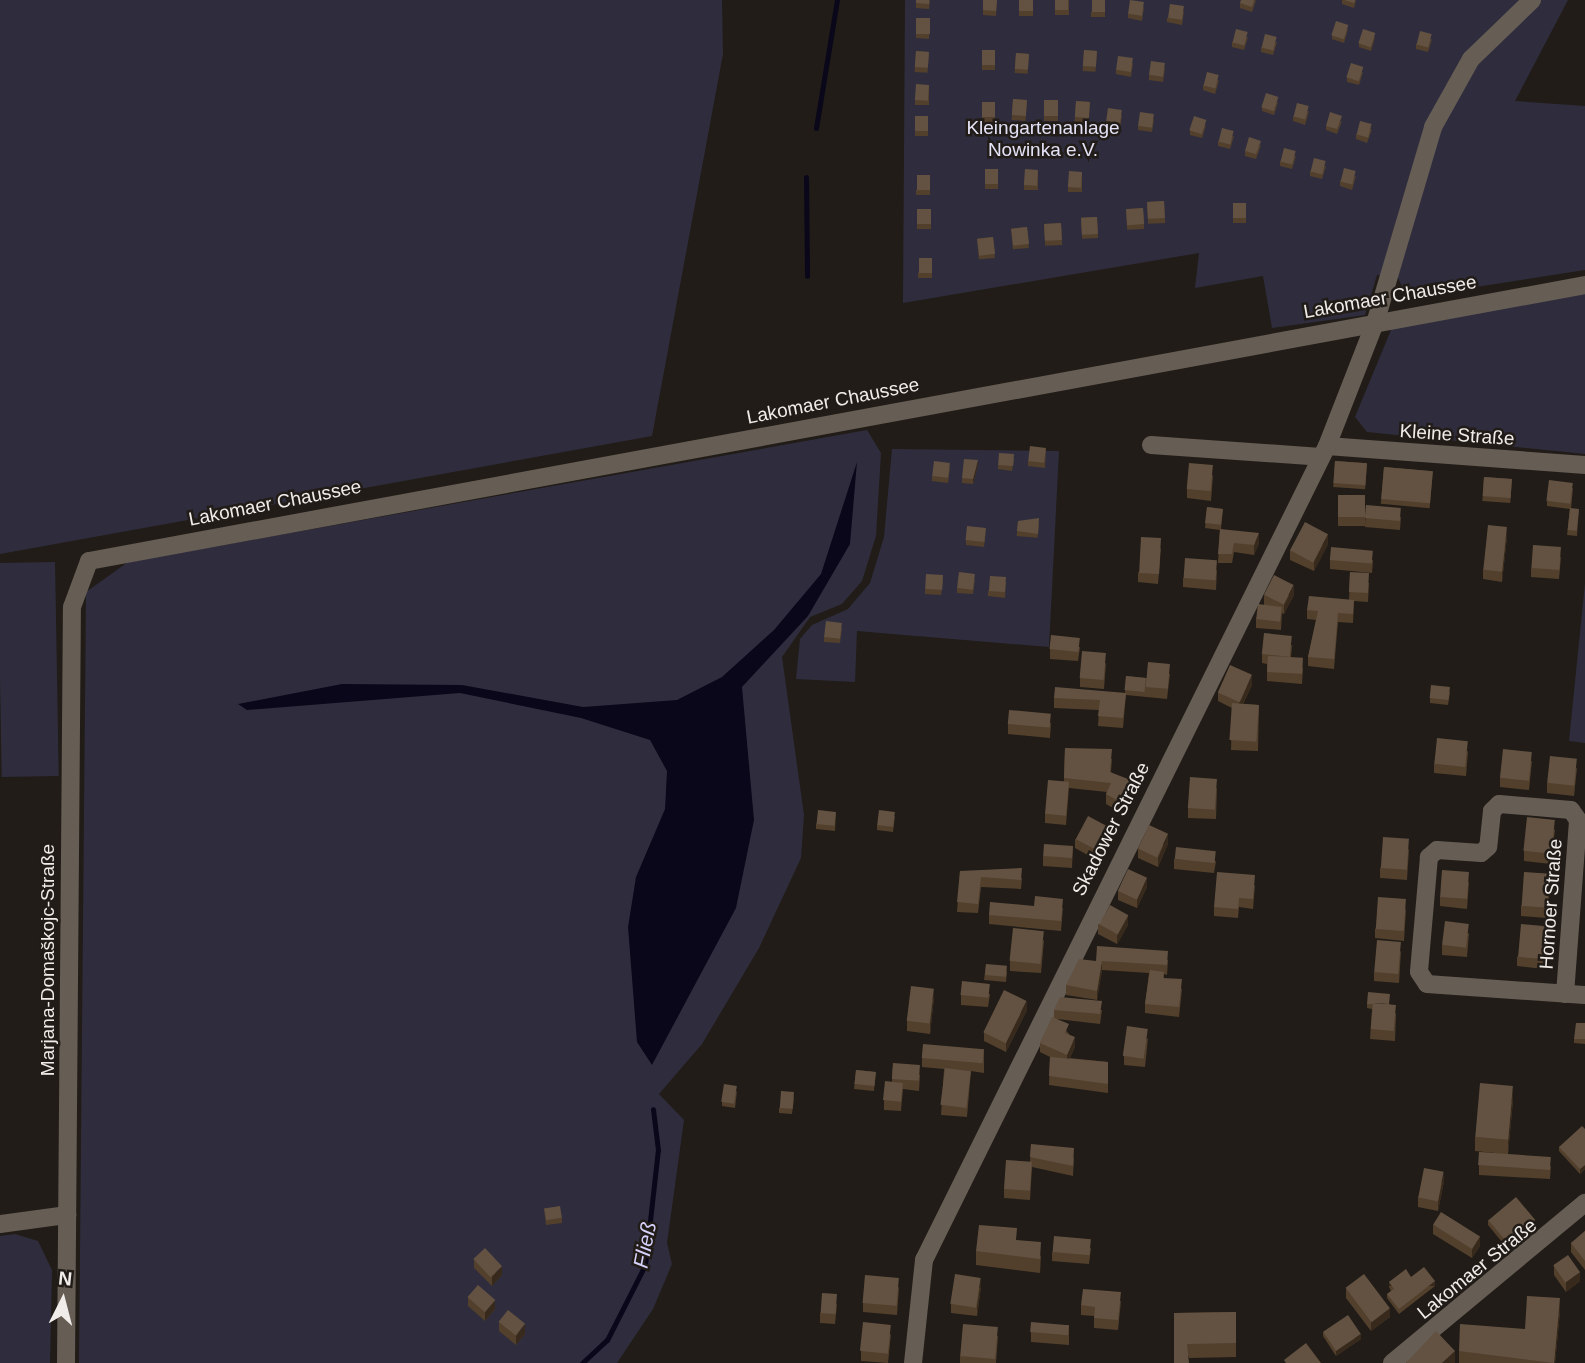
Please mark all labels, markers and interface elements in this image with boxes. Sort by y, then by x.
park label: Kleingartenanlage Nowinka e.V. [966,117,1120,161]
street label: Lakomaer Chaussee [1302,271,1478,323]
street label: Lakomaer Chaussee [745,373,921,429]
street label: Kleine Straße [1399,420,1515,450]
street label: Lakomaer Chaussee [187,475,363,531]
street label: Skadower Straße [1068,758,1154,900]
street label: Hornoer Straße [1535,838,1567,970]
street label: Marjana-Domaškojc-Straße [37,844,59,1076]
street label: Lakomaer Straße [1413,1214,1541,1324]
water label: Fließ [628,1220,662,1270]
north arrow [28,1265,98,1335]
text: N [57,1267,73,1290]

